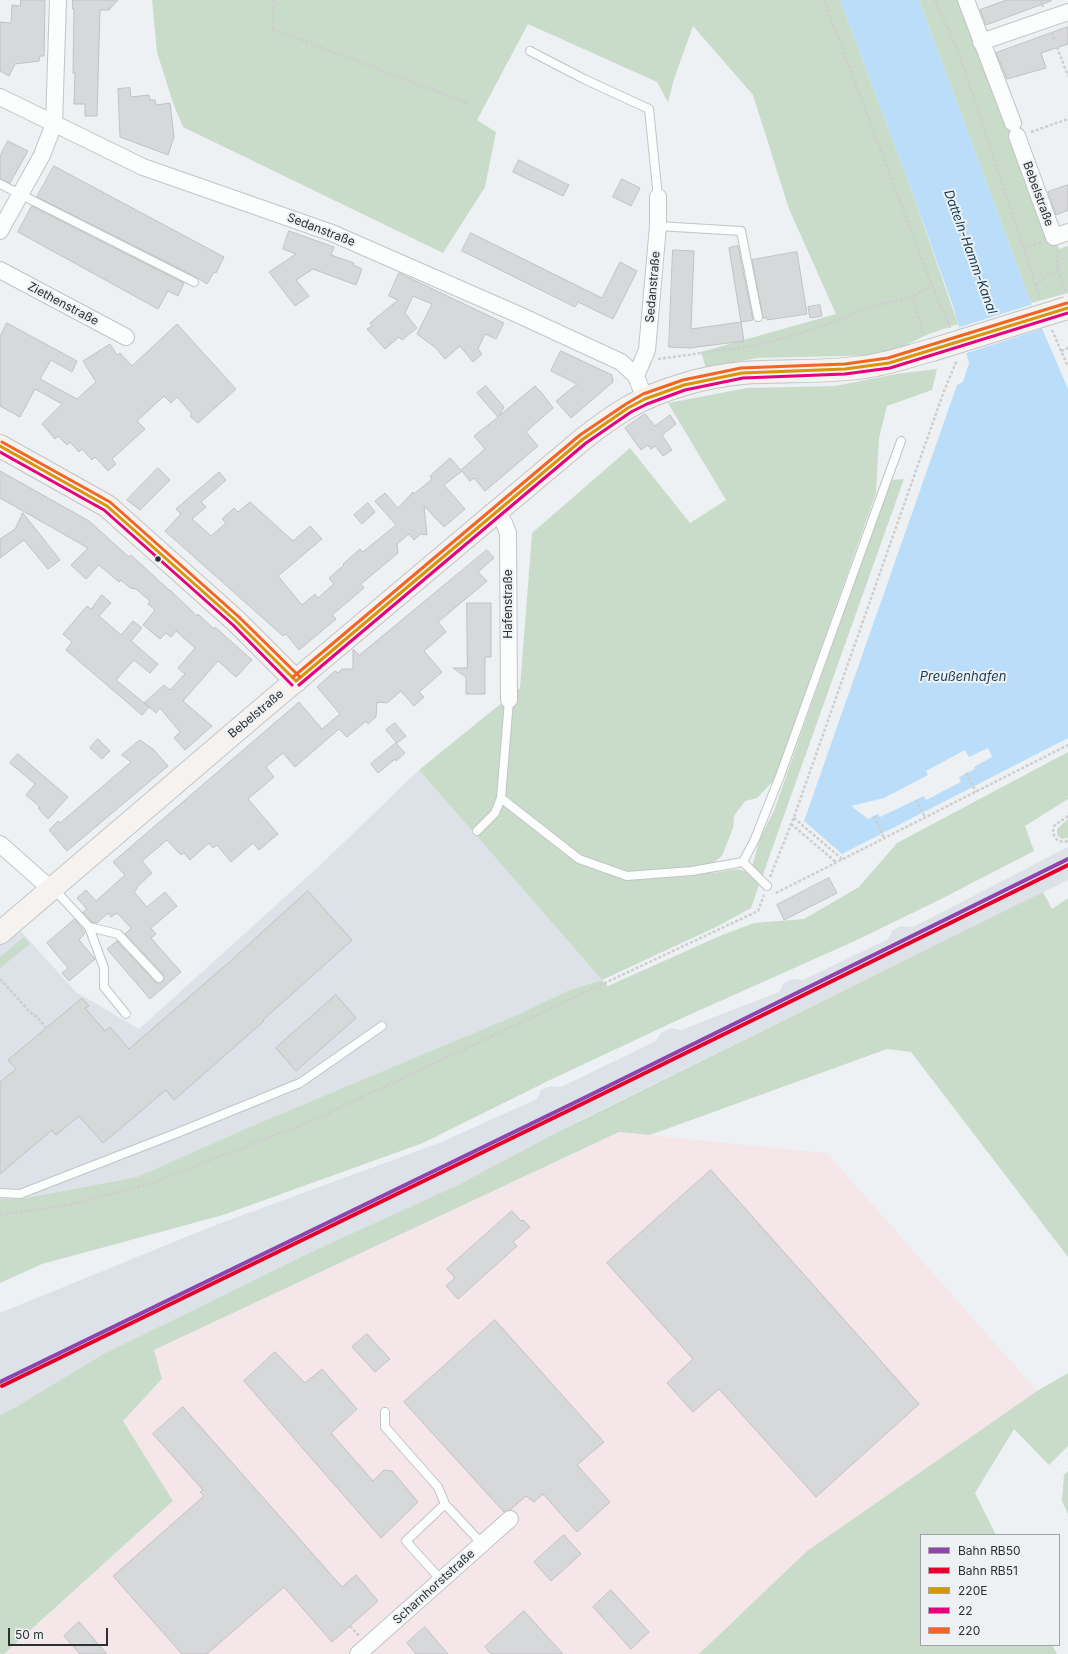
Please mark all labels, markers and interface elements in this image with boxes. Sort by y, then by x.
street label: Bebelstraße [1020,160,1056,228]
water label: Datteln-Hamm-Kanal [940,188,1000,316]
street label: Sedanstraße [285,210,357,250]
street label: Sedanstraße [643,251,663,323]
street label: Ziethenstraße [25,279,101,329]
unlabelled marker [153,554,163,564]
street label: Hafenstraße [501,569,515,639]
water label: Preußenhafen [920,669,1006,685]
street label: Bebelstraße [225,687,287,741]
legend [920,1534,1060,1646]
text: Bahn RB50 [958,1543,1021,1558]
street label: Scharnhorststraße [390,1547,478,1627]
text: Bahn RB51 [958,1563,1018,1578]
text: 220E [958,1583,987,1598]
text: 22 [958,1603,973,1618]
scale bar [10,1620,110,1646]
text: 220 [958,1623,980,1638]
text: 50 m [15,1627,44,1642]

